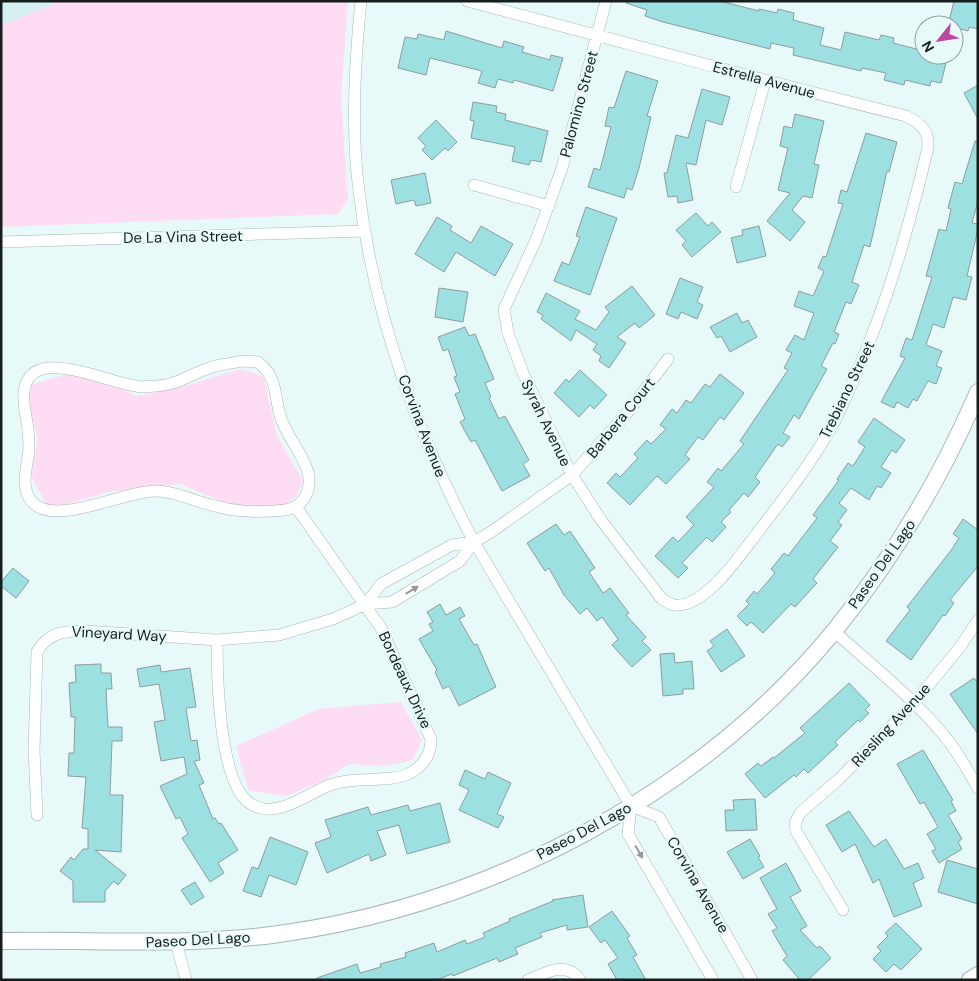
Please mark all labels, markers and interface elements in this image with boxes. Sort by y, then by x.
north arrow [914,15,964,65]
text: N [917,38,938,55]
street label: Palomino Street [555,48,603,160]
street label: Estrella Avenue [711,57,817,103]
street label: De La Vina Street [123,226,243,248]
street label: Trebiano Street [815,338,879,442]
street label: Corvina Avenue [393,372,451,480]
street label: Barbera Court [582,374,660,462]
street label: Syrah Avenue [516,376,576,470]
street label: Paseo Del Lago [844,515,920,613]
one-way arrow [405,586,418,595]
street label: Vineyard Way [71,622,168,647]
street label: Bordeaux Drive [374,628,436,732]
street label: Riesling Avenue [847,679,935,771]
street label: Paseo Del Lago [533,798,635,864]
street label: Corvina Avenue [662,833,734,937]
one-way arrow [634,846,643,859]
street label: Paseo Del Lago [145,927,251,953]

